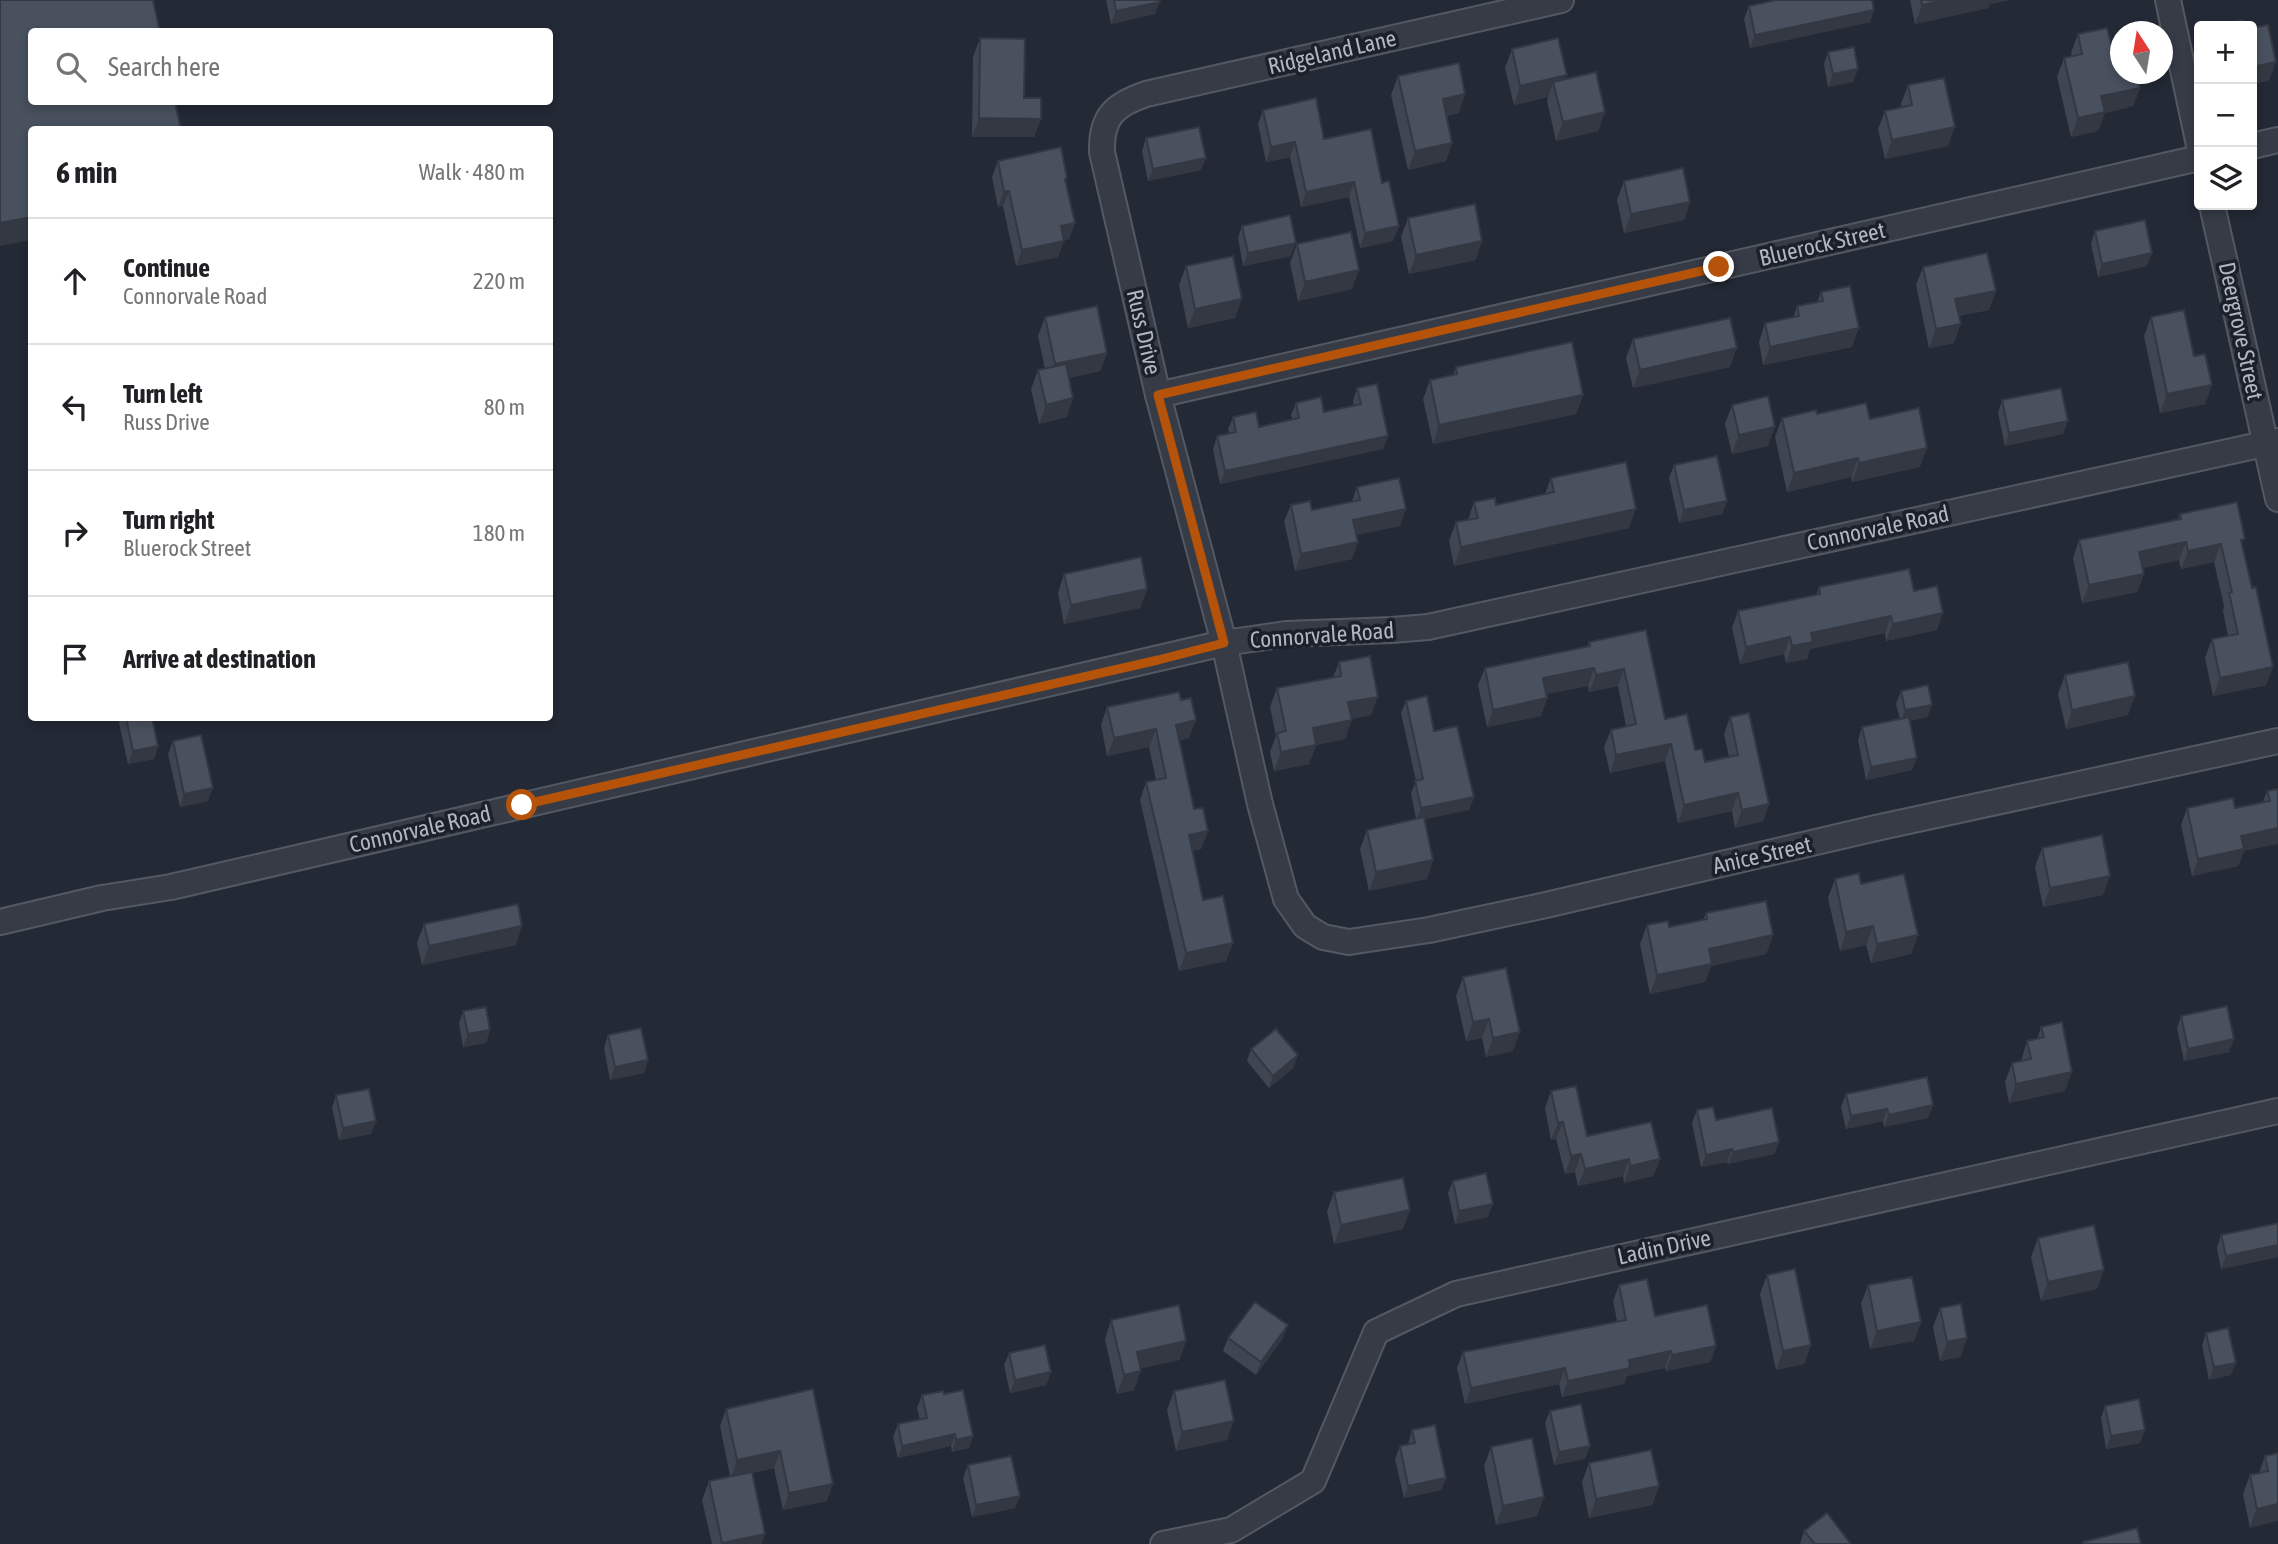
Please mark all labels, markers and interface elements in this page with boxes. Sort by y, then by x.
north arrow [2110,21,2173,84]
map controls [2194,21,2257,210]
button: + [2194,21,2257,84]
street label: Ridgeland Lane [1265,25,1399,79]
search box [28,28,553,105]
icon: search [52,48,90,86]
text: Search here [108,52,220,82]
button: − [2194,84,2257,147]
button: layers [2194,147,2257,210]
text: 6 min [56,155,117,189]
text: Walk · 480 m [419,159,525,185]
street label: Bluerock Street [1757,217,1887,271]
route end [1703,251,1734,282]
text: Continue [123,253,210,283]
street label: Deergrove Street [2214,260,2268,402]
icon: ahead [56,262,94,300]
text: 220 m [473,268,525,294]
text: Connorvale Road [123,283,267,309]
street label: Russ Drive [1122,287,1166,377]
text: Turn left [123,379,203,409]
icon: left [56,388,94,426]
text: 80 m [484,394,525,420]
text: Russ Drive [123,409,210,435]
street label: Connorvale Road [1805,500,1951,556]
text: Turn right [123,505,214,535]
icon: right [56,514,94,552]
text: 180 m [473,520,525,546]
text: Bluerock Street [123,535,251,561]
street label: Connorvale Road [1249,617,1395,653]
icon: arrive [56,640,94,678]
text: Arrive at destination [123,644,316,674]
route start [506,789,537,820]
street label: Connorvale Road [347,800,493,858]
street label: Anice Street [1710,831,1814,879]
street label: Ladin Drive [1615,1224,1713,1270]

